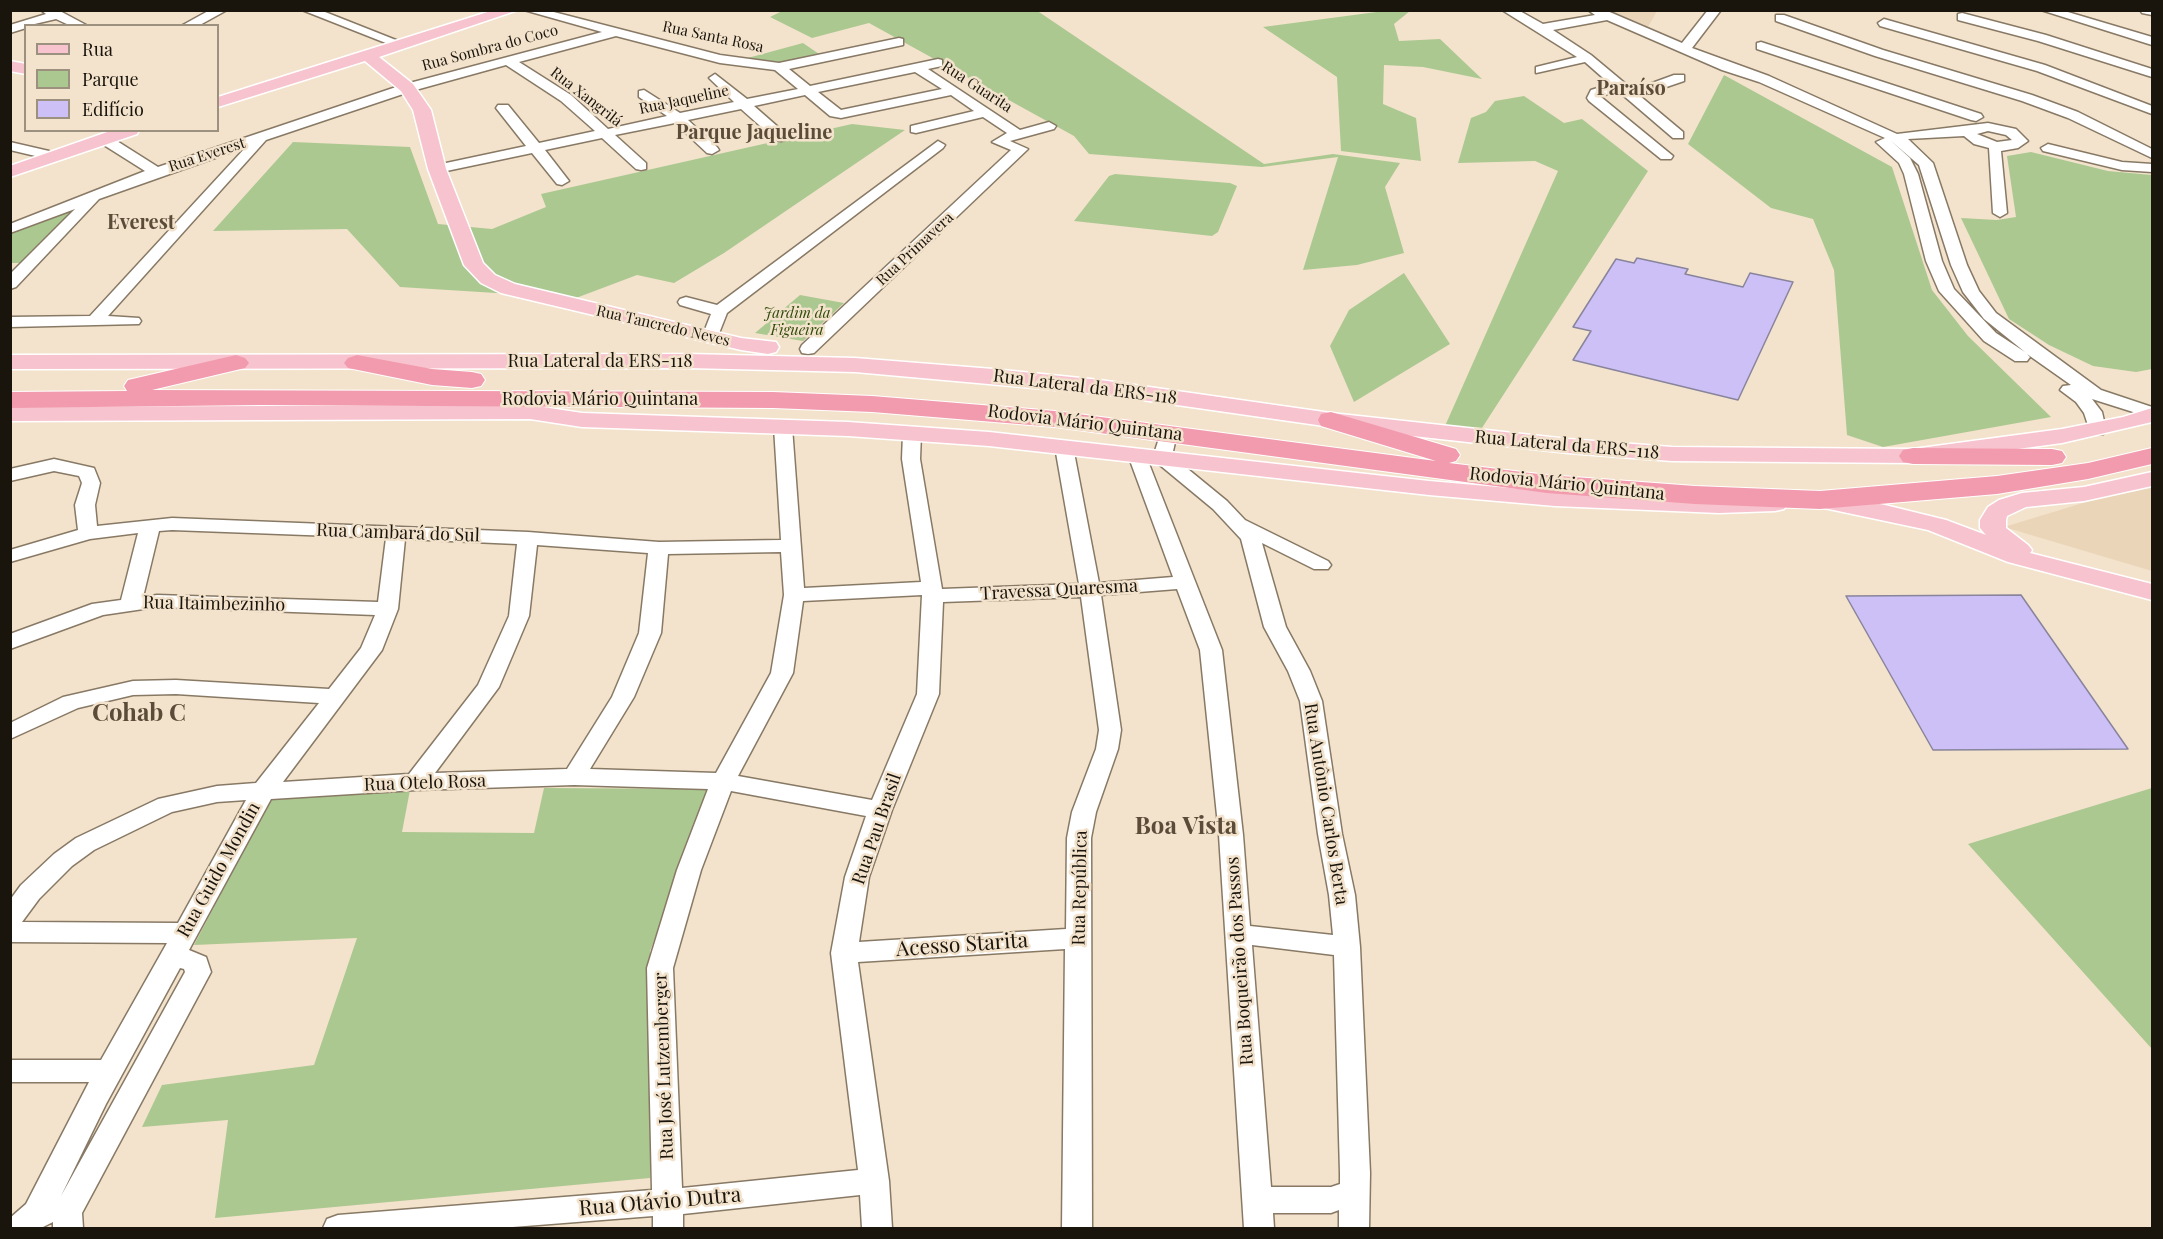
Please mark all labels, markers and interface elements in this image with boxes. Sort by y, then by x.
street label: Rua Santa Rosa [661,18,765,56]
street label: Rua Sombra do Coco [420,21,560,75]
legend [24,24,219,132]
text: Rua [82,37,113,61]
street label: Rua Guarita [938,58,1016,116]
street label: Rua Xangrilá [547,63,625,131]
text: Parque [82,67,139,91]
district label: Paraíso [1596,77,1666,101]
street label: Rua Jaqueline [637,82,731,118]
text: Edifício [82,97,144,121]
district label: Parque Jaqueline [676,121,832,145]
street label: Rua Everest [166,134,248,176]
street label: Rua Primavera [873,209,957,289]
district label: Everest [107,211,175,235]
street label: Rua Tancredo Neves [595,302,731,350]
park label: Jardim da Figueira [763,304,831,339]
street label: Rua Lateral da ERS-118 [507,350,693,372]
street label: Rua Lateral da ERS-118 [992,365,1178,409]
street label: Rodovia Mário Quintana [502,388,698,410]
street label: Rodovia Mário Quintana [986,400,1184,446]
street label: Rua Lateral da ERS-118 [1474,426,1660,464]
street label: Rodovia Mário Quintana [1468,463,1666,505]
street label: Rua Cambará do Sul [316,519,480,547]
street label: Travessa Quaresma [980,575,1138,605]
street label: Rua Itaimbezinho [143,592,285,616]
district label: Cohab C [92,700,186,728]
street label: Rua Antônio Carlos Berta [1299,701,1353,907]
street label: Rua Otelo Rosa [364,770,486,796]
street label: Rua Pau Brasil [848,770,906,888]
street label: Rua Guido Mondin [173,799,265,941]
district label: Boa Vista [1135,813,1237,841]
street label: Rua República [1068,830,1092,946]
street label: Rua Boqueirão dos Passos [1222,856,1258,1066]
street label: Acesso Starita [895,928,1029,962]
street label: Rua José Lutzemberger [650,972,678,1160]
street label: Rua Otávio Dutra [578,1182,742,1222]

